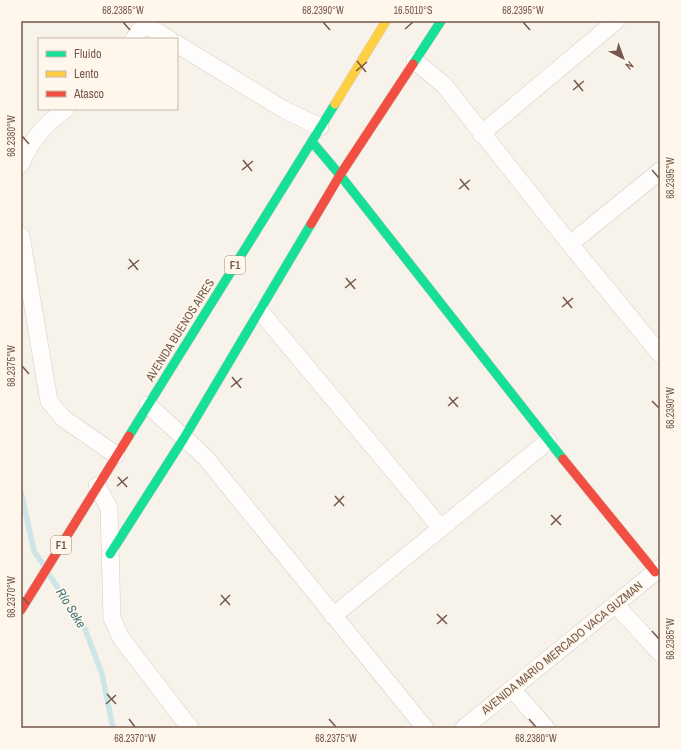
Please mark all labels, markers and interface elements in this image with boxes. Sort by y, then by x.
text: 68.2385°W [102,4,144,17]
text: 68.2390°W [302,4,344,17]
text: 16.5010°S [393,4,433,17]
text: 68.2395°W [502,4,544,17]
legend [38,38,178,110]
north arrow [603,38,643,78]
text: Fluido [74,46,101,62]
text: N [623,58,637,73]
text: Lento [74,66,99,82]
text: Atasco [73,86,104,102]
text: 68.2380°W [5,115,18,157]
text: 68.2395°W [664,157,677,199]
road number: F1 [225,256,245,274]
street label: AVENIDA BUENOS AIRES [141,275,218,385]
text: 68.2375°W [5,345,18,387]
text: 68.2390°W [664,387,677,429]
road number: F1 [51,536,71,554]
text: 68.2370°W [5,576,18,618]
street label: AVENIDA MARIO MERCADO VACA GUZMAN [477,578,646,719]
water label: Río Seke [52,585,90,631]
text: 68.2385°W [664,618,677,660]
text: 68.2370°W [114,732,156,745]
text: 68.2375°W [315,732,357,745]
text: 68.2380°W [515,732,557,745]

